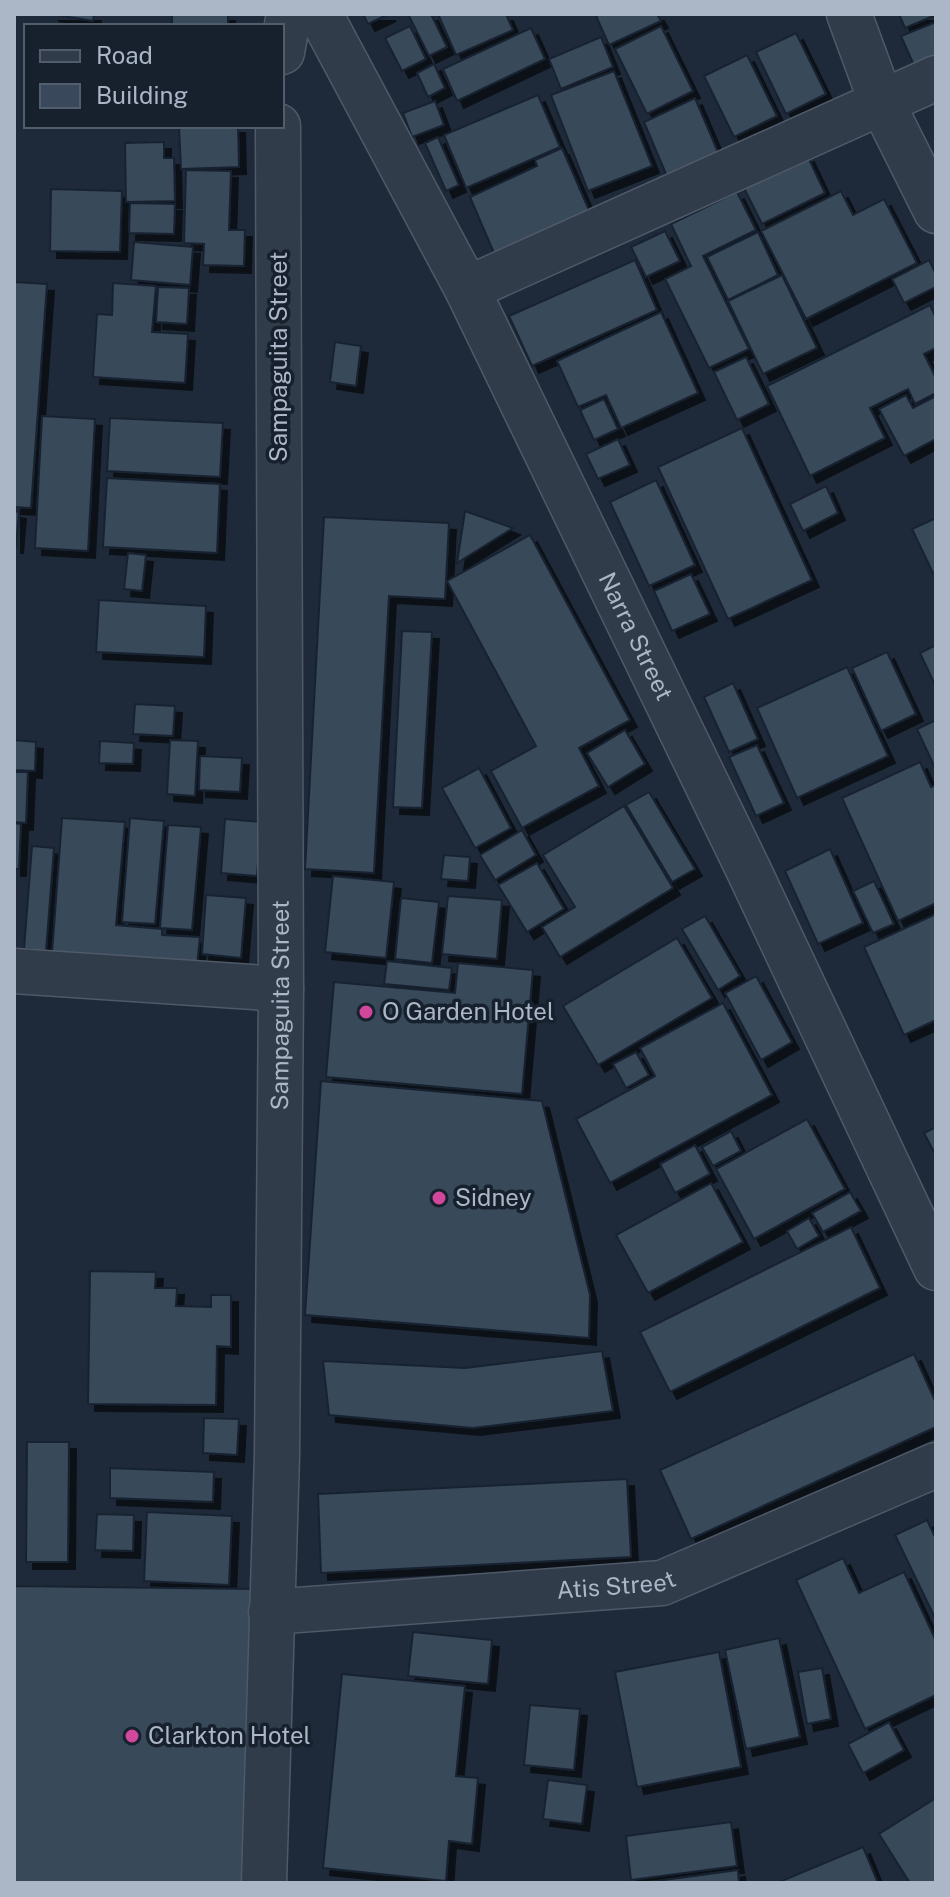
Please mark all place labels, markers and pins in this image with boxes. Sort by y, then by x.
place label: O Garden Hotel [382,997,554,1025]
marker: O Garden Hotel [357,1003,375,1021]
place label: Sidney [455,1183,532,1211]
marker: Sidney [430,1189,448,1207]
place label: Clarkton Hotel [148,1721,311,1749]
marker: Clarkton Hotel [123,1727,141,1745]

